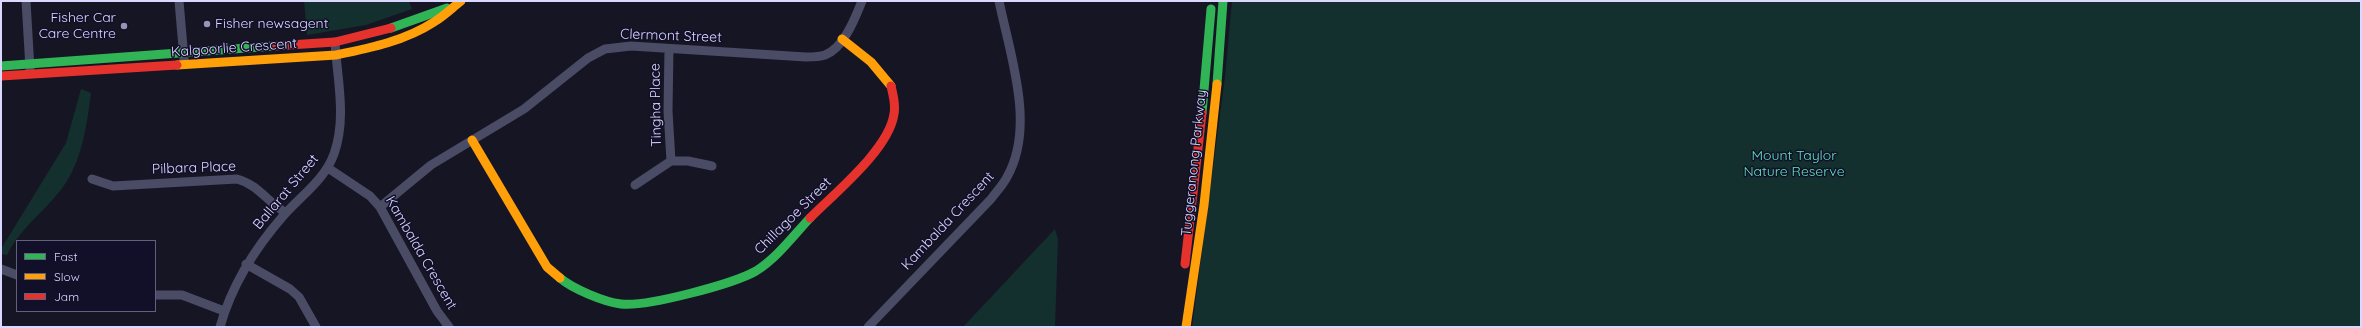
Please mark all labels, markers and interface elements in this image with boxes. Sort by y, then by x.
place label: Fisher Car Care Centre [39,10,116,42]
place label: Fisher newsagent [215,16,328,32]
marker: Fisher newsagent [202,19,212,29]
marker: Fisher Car Care Centre [119,21,129,31]
street label: Clermont Street [620,26,722,46]
street label: Kalgoorlie Crescent [170,35,298,61]
street label: Tingha Place [647,63,665,147]
street label: Tuggeranong Parkway [1178,89,1210,237]
park label: Mount Taylor Nature Reserve [1743,148,1845,180]
street label: Ballarat Street [250,151,322,233]
street label: Pilbara Place [152,158,236,178]
street label: Kambalda Crescent [898,168,998,274]
street label: Chillagoe Street [751,174,835,258]
street label: Kambalda Crescent [382,193,460,313]
legend [16,240,156,312]
text: Fast [54,249,78,264]
text: Slow [54,269,80,284]
text: Jam [54,289,79,304]

